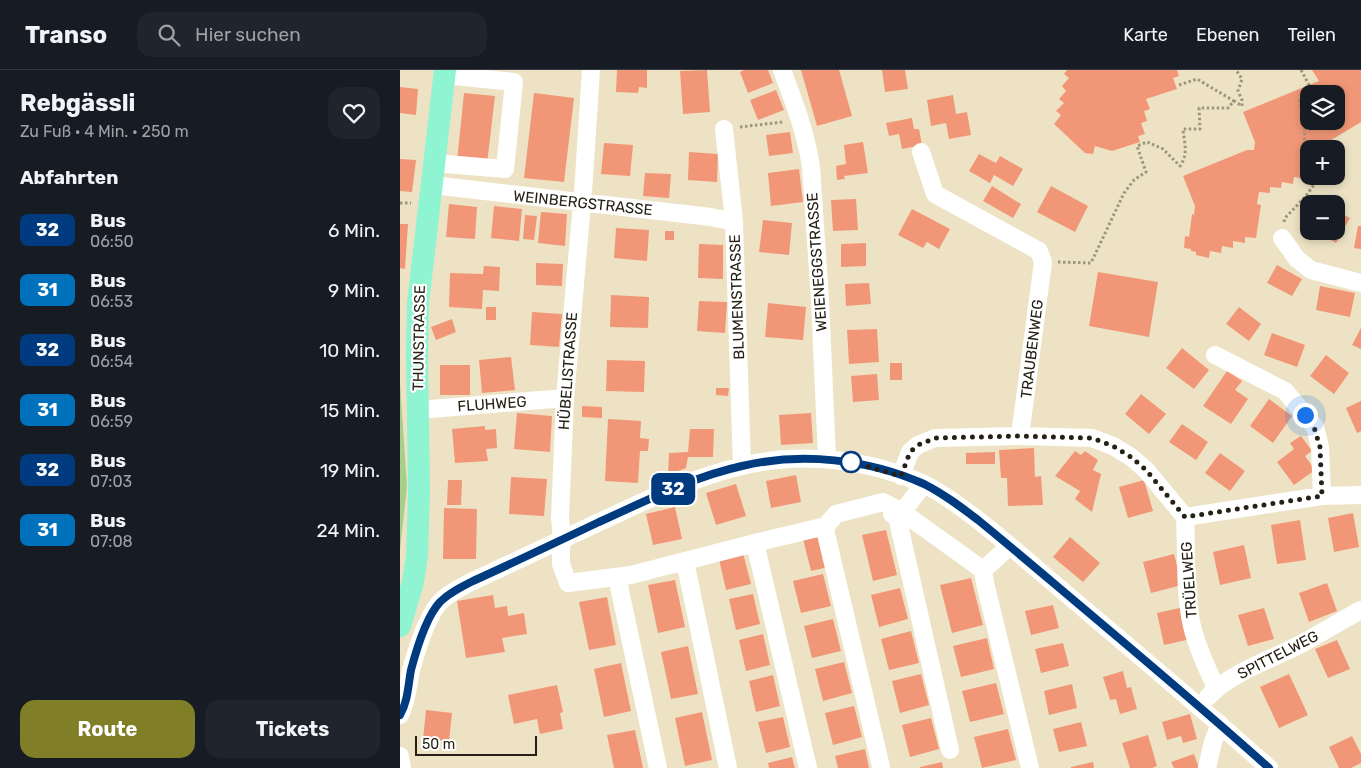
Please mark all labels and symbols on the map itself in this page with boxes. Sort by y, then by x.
street label: WEINBERGSTRASSE [512,187,654,219]
street label: WEIENEGGSTRASSE [803,192,831,332]
street label: BLUMENSTRASSE [726,234,748,360]
street label: THUNSTRASSE [409,285,429,391]
street label: TRAUBENWEG [1017,298,1047,400]
street label: HÜBELISTRASSE [555,311,581,431]
street label: FLUHWEG [457,393,527,415]
your location [1293,403,1318,428]
unlabelled marker [840,451,862,473]
line badge: 32 [650,473,696,505]
street label: TRÜELWEG [1177,541,1201,619]
street label: SPITTELWEG [1234,627,1322,683]
scale bar [415,733,538,756]

